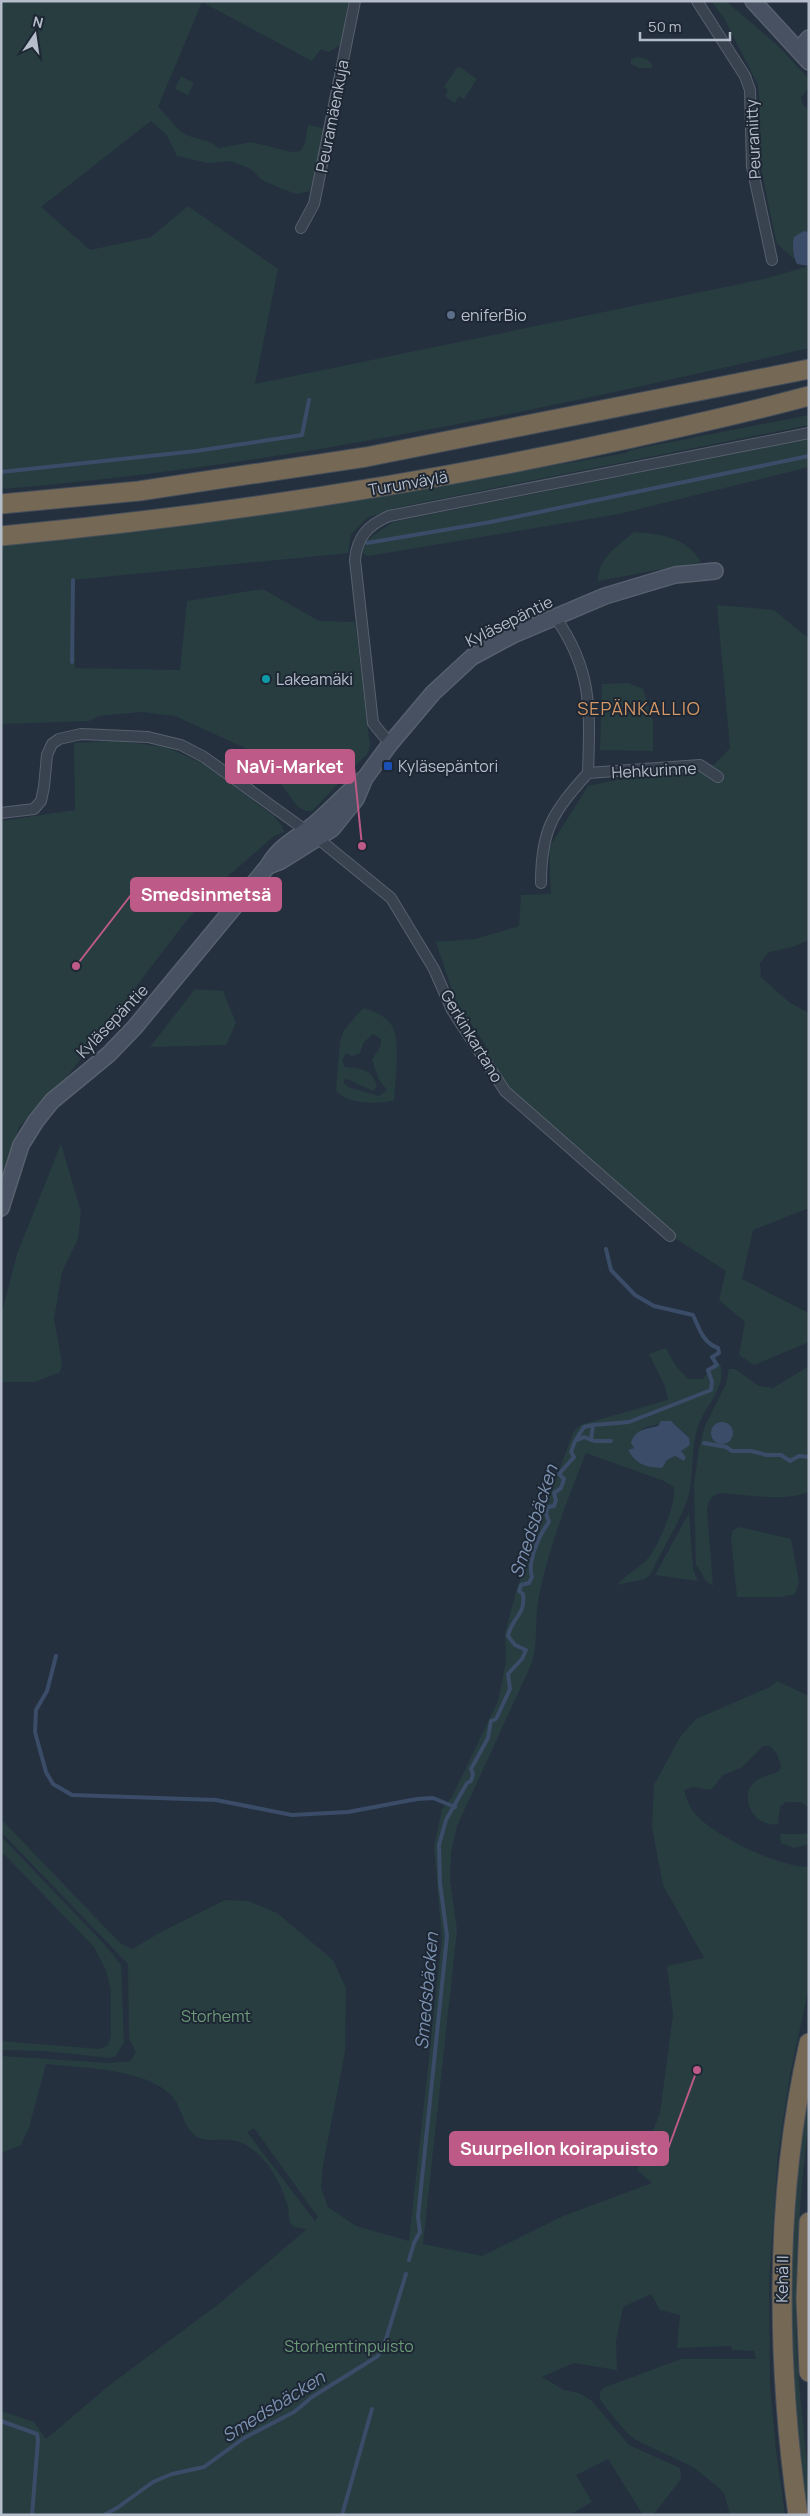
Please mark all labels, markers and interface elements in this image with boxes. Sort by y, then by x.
north arrow [10,10,60,60]
scale bar [640,10,730,42]
text: N [31,11,45,32]
text: 50 m [648,16,682,37]
street label: Peuramäenkuja [310,58,354,174]
street label: Peuraniitty [740,98,766,180]
place label: eniferBio [461,304,527,326]
marker: eniferBio [445,309,457,321]
street label: Turunväylä [367,465,449,501]
street label: Kyläsepäntie [462,590,556,652]
place label: Lakeamäki [276,668,353,690]
marker: Lakeamäki [260,673,272,685]
district label: SEPÄNKALLIO [577,696,701,720]
callout: NaVi-Market [226,750,354,783]
text: NaVi-Market [236,754,344,778]
place label: Kyläsepäntori [398,755,498,777]
street label: Hehkurinne [611,757,697,783]
marker: Kyläsepäntori [382,760,394,772]
callout: Smedsinmetsä [131,878,281,911]
text: Smedsinmetsä [141,882,271,906]
street label: Kyläsepäntie [71,979,153,1063]
street label: Gerkinkartano [436,986,508,1086]
water label: Smedsbäcken [503,1460,563,1580]
water label: Smedsbäcken [409,1930,443,2050]
park label: Storhemt [181,2005,251,2027]
callout: Suurpellon koirapuisto [450,2132,668,2165]
text: Suurpellon koirapuisto [460,2136,658,2160]
street label: Kehä II [771,2255,793,2303]
park label: Storhemtinpuisto [284,2335,414,2357]
water label: Smedsbäcken [217,2364,330,2447]

